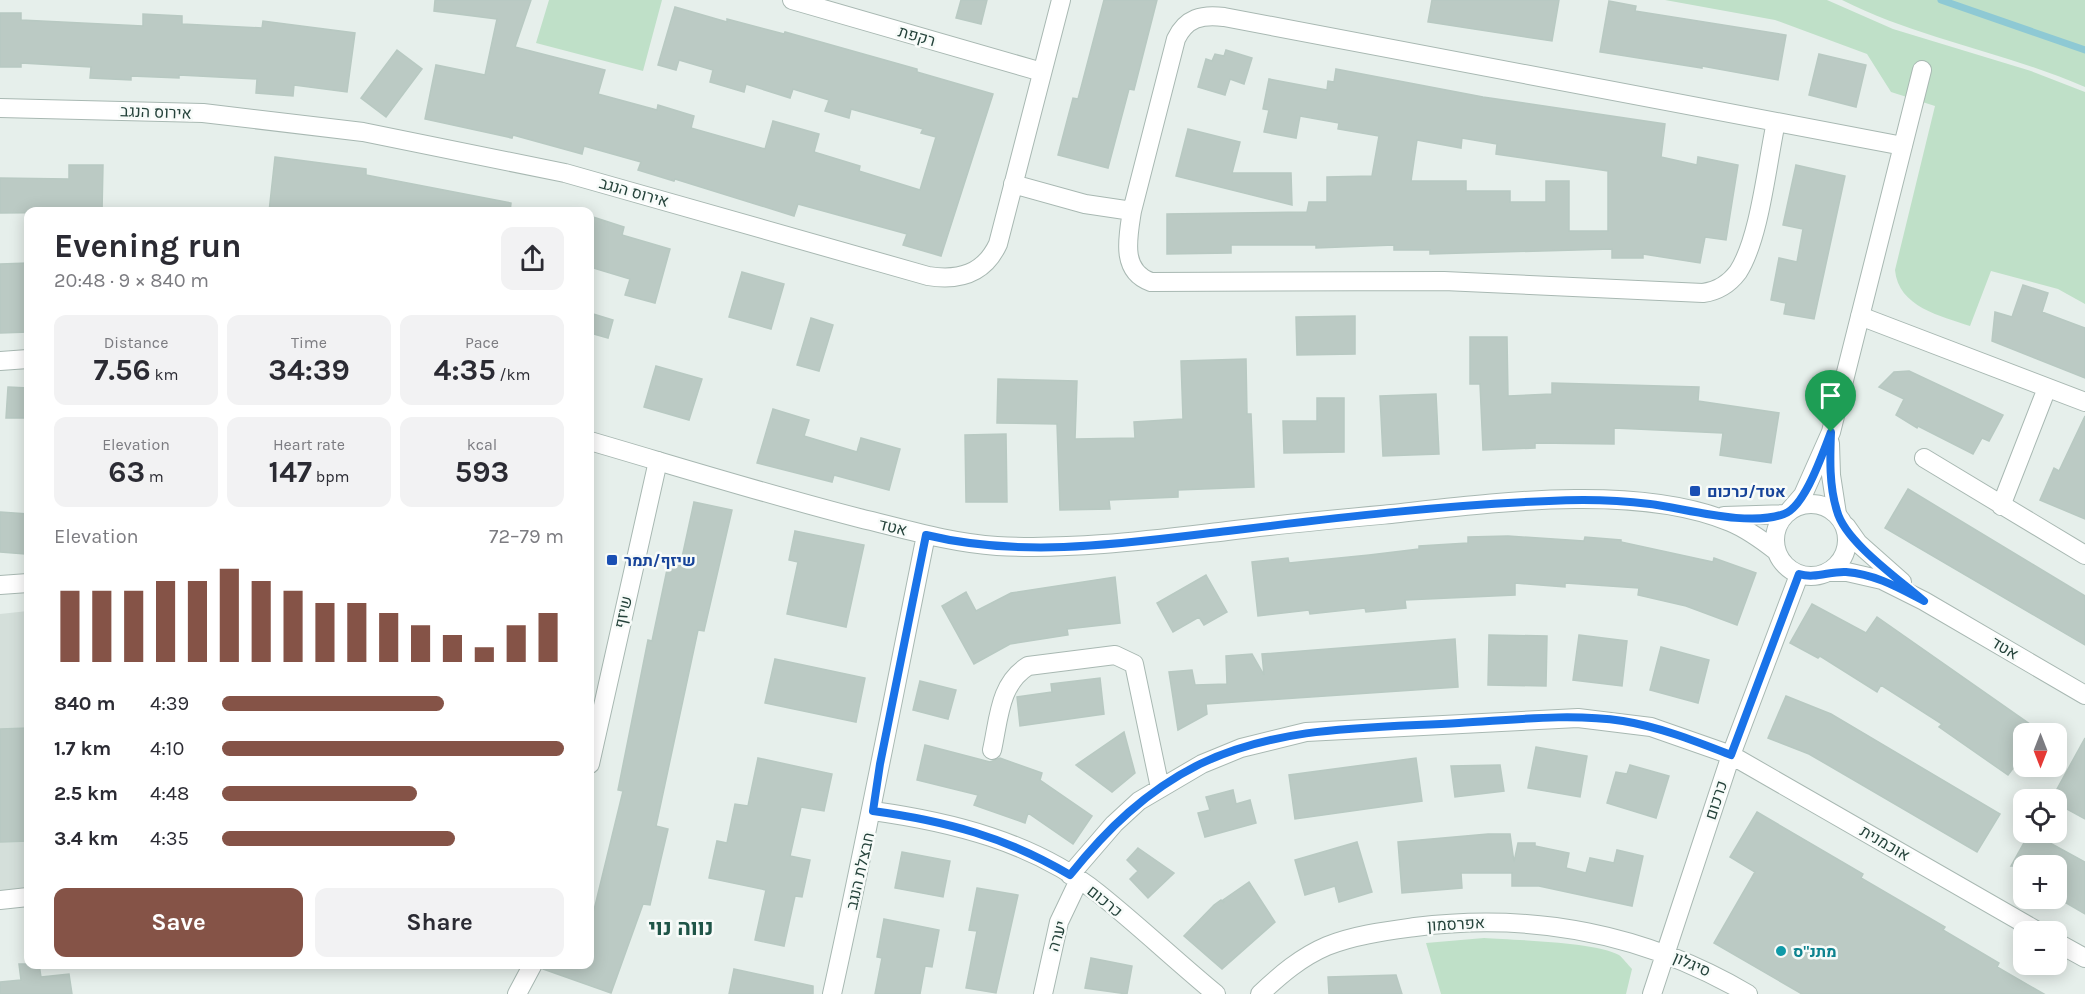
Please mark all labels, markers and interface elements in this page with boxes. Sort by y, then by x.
street label: רקפת [896,22,938,50]
street label: אירוס הנגב [120,101,192,123]
street label: אירוס הנגב [597,173,671,211]
text: Evening run [54,227,242,265]
button: share [501,227,564,290]
text: 20:48 · 9 × 840 m [54,269,209,292]
text: Distance [104,333,168,352]
text: Time [291,333,327,352]
text: Pace [465,333,499,352]
text: 7.56 [94,352,151,388]
text: 34:39 [268,352,350,388]
text: 4:35 [434,352,496,388]
text: km [151,365,178,384]
text: /km [496,365,530,384]
pin [1805,370,1856,432]
icon: arrive [1814,379,1847,412]
text: Elevation [102,435,170,454]
text: Heart rate [273,435,345,454]
text: kcal [467,435,497,454]
text: 63 [108,454,145,490]
text: 147 [268,454,312,490]
text: 593 [455,454,509,490]
text: m [145,467,164,486]
text: bpm [312,467,350,486]
place label: אטד/כרכום [1707,482,1786,501]
marker: אטד/כרכום [1688,484,1702,498]
street label: אטד [877,514,909,540]
text: Elevation [54,525,139,548]
text: 72–79 m [489,525,564,548]
place label: שיזף/תמר [624,551,696,570]
marker: שיזף/תמר [605,553,619,567]
street label: שיזף [610,594,636,630]
street label: אטד [1988,633,2022,663]
text: 840 m [54,692,116,715]
text: 4:39 [150,692,189,715]
north arrow [2013,723,2067,777]
map controls [2013,723,2067,975]
text: 1.7 km [54,737,111,760]
text: 4:10 [150,737,184,760]
street label: כרכום [1701,778,1731,822]
text: 2.5 km [54,782,118,805]
text: 4:48 [150,782,189,805]
button: locate [2013,789,2067,843]
street label: אוכמנית [1857,821,1913,865]
text: 3.4 km [54,827,119,850]
text: 4:35 [150,827,189,850]
street label: חבצלת הנגב [842,831,878,911]
button: + [2013,855,2067,909]
street label: כרכום [1084,881,1126,921]
button: Save [54,888,303,957]
button: Share [315,888,564,957]
street label: אפרסמון [1427,913,1485,935]
district label: נווה נוי [648,915,714,941]
street label: יערה [1043,918,1071,954]
button: − [2013,921,2067,975]
place label: מתנ"ס [1793,942,1837,961]
marker: מתנ"ס [1774,944,1788,958]
street label: סיגלון [1670,947,1714,981]

